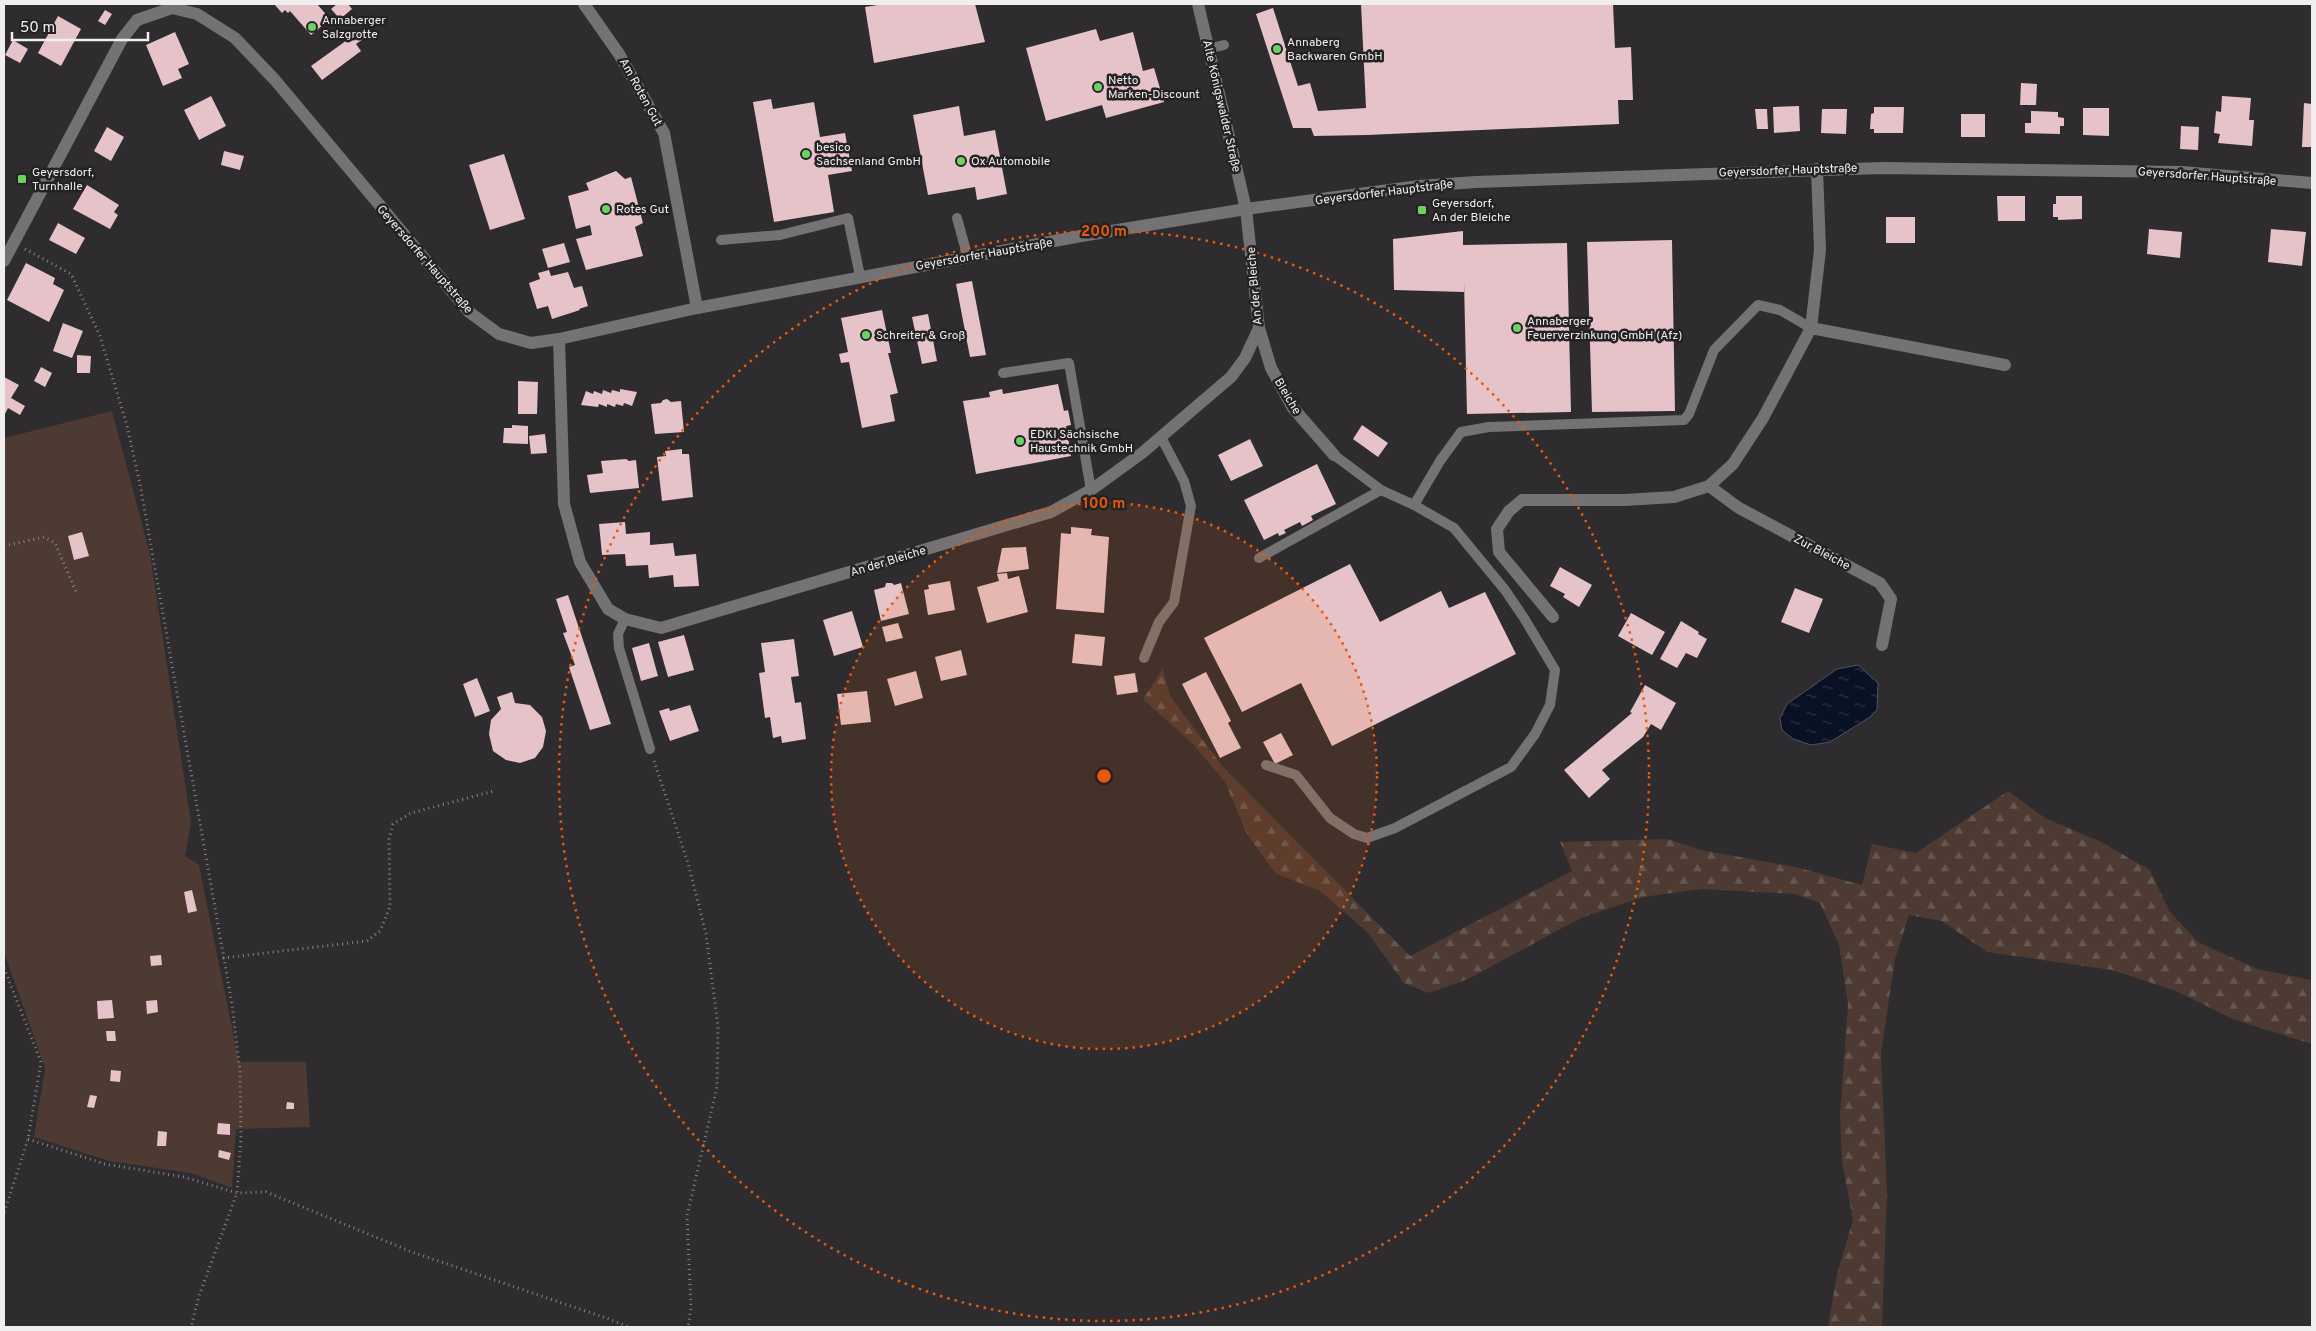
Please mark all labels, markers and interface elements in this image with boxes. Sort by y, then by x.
scale bar [12,10,149,42]
place label: Annaberger Salzgrotte [322,13,386,43]
text: 50 m [20,19,55,38]
marker: Annaberger Salzgrotte [306,21,318,33]
place label: Annaberg Backwaren GmbH [1287,35,1383,65]
street label: Alte Königswalder Straße [1198,39,1244,174]
marker: Annaberg Backwaren GmbH [1271,43,1283,55]
street label: Am Roten Gut [615,56,665,129]
place label: Netto Marken-Discount [1108,73,1200,103]
marker: Netto Marken-Discount [1092,81,1104,93]
place label: besico Sachsenland GmbH [816,140,921,170]
marker: besico Sachsenland GmbH [800,148,812,160]
place label: Ox Automobile [971,154,1050,170]
marker: Ox Automobile [955,155,967,167]
street label: Geyersdorfer Hauptstraße [1718,161,1858,181]
street label: Geyersdorfer Hauptstraße [2137,164,2277,190]
place label: Geyersdorf, Turnhalle [32,165,94,195]
marker: Geyersdorf, Turnhalle [16,173,28,185]
street label: Geyersdorfer Hauptstraße [1314,177,1454,209]
place label: Geyersdorf, An der Bleiche [1432,196,1510,226]
street label: Geyersdorfer Hauptstraße [373,202,476,317]
place label: Rotes Gut [616,202,669,218]
marker: Rotes Gut [600,203,612,215]
marker: Geyersdorf, An der Bleiche [1416,204,1428,216]
text: 200 m [1081,223,1127,242]
street label: Geyersdorfer Hauptstraße [914,235,1054,275]
street label: An der Bleiche [1244,246,1266,326]
place label: Annaberger Feuerverzinkung GmbH (Afz) [1527,314,1682,344]
marker: Annaberger Feuerverzinkung GmbH (Afz) [1511,322,1523,334]
place label: Schreiter & Groß [876,328,966,344]
marker: Schreiter & Groß [860,329,872,341]
street label: Bleiche [1270,375,1304,418]
place label: EDKI Sächsische Haustechnik GmbH [1030,427,1133,457]
marker: EDKI Sächsische Haustechnik GmbH [1014,435,1026,447]
text: 100 m [1083,495,1125,514]
street label: Zur Bleiche [1790,531,1853,574]
street label: An der Bleiche [848,543,928,581]
centre of rings [1095,767,1113,785]

